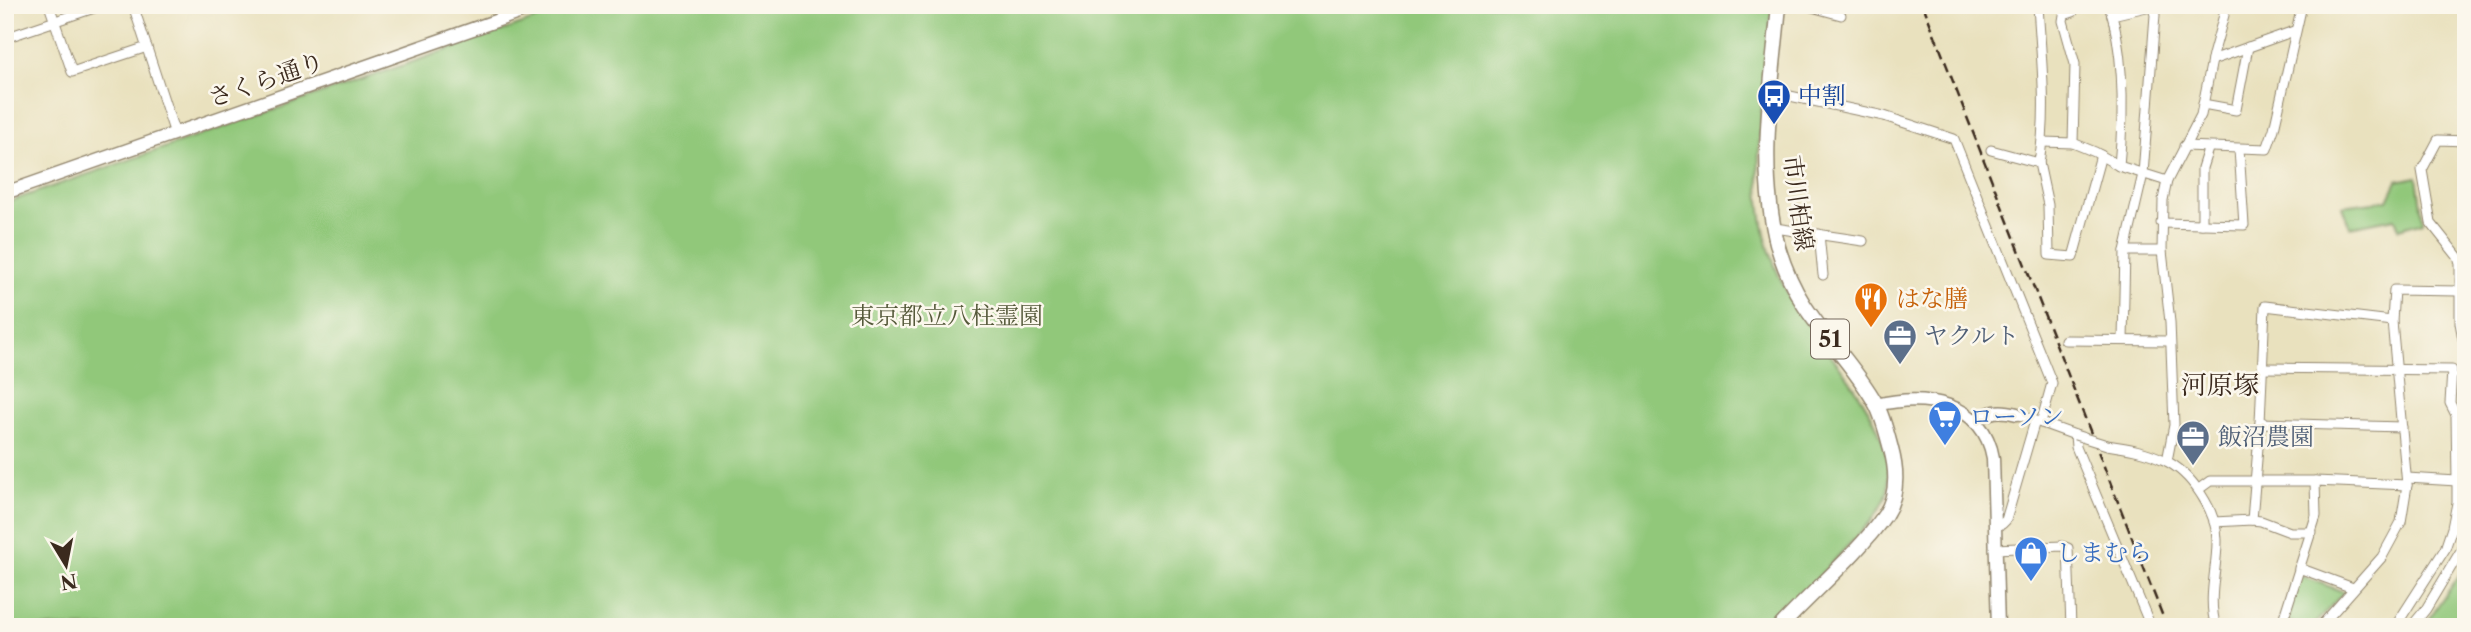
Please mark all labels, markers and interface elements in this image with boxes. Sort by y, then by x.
street label: さくら通り [204,46,327,113]
bus stop icon: 中割 [1755,77,1793,126]
place label: 中割 [1798,81,1846,110]
street label: 市川柏線 [1777,153,1820,252]
restaurant icon: はな膳 [1852,280,1890,329]
place label: はな膳 [1896,284,1968,313]
park label: 東京都立八柱霊園 [851,301,1043,330]
office icon: ヤクルト [1881,317,1919,366]
road number: 51 [1811,320,1849,358]
place label: ヤクルト [1924,321,2019,350]
district label: 河原塚 [2181,369,2259,401]
supermarket icon: ローソン [1926,398,1964,447]
place label: ローソン [1969,402,2064,431]
office icon: 飯沼農園 [2174,418,2212,467]
place label: 飯沼農園 [2218,422,2314,451]
north arrow [32,530,102,600]
shop icon: しまむら [2012,534,2050,583]
place label: しまむら [2056,538,2152,567]
text: N [59,568,79,594]

